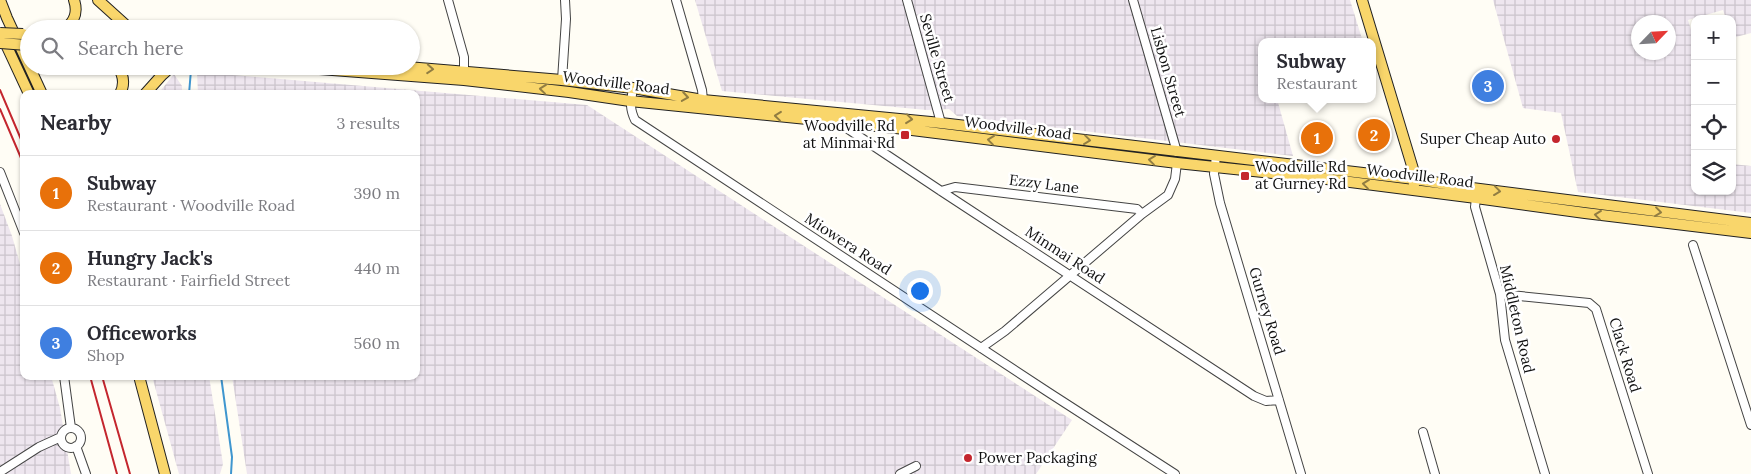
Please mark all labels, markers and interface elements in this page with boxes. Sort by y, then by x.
street label: Seville Street [916,11,959,104]
north arrow [1631,15,1676,60]
map controls [1691,15,1736,195]
button: + [1691,15,1736,60]
search box [20,20,420,75]
street label: Lisbon Street [1147,25,1190,119]
icon: search [38,34,66,62]
text: Search here [78,36,184,60]
popup [1258,38,1376,103]
text: Subway [1277,49,1346,73]
button: − [1691,60,1736,105]
one-way arrow [426,63,434,74]
street label: Woodville Road [561,67,671,98]
pin: 3 [1472,67,1504,105]
text: Restaurant [1277,73,1357,93]
one-way arrow [539,84,547,95]
one-way arrow [681,91,690,101]
button: locate [1691,105,1736,150]
text: Nearby [40,109,111,136]
one-way arrow [773,111,781,122]
street label: Woodville Road [963,112,1073,143]
text: 3 results [336,113,400,133]
one-way arrow [905,113,913,124]
place label: Woodville Rd at Minmai Rd [803,116,895,152]
pin: 2 [1358,116,1390,154]
pin: 1 [1301,119,1333,157]
marker: Woodville Rd at Minmai Rd [899,129,911,141]
place label: Super Cheap Auto [1420,129,1546,148]
marker: Super Cheap Auto [1550,133,1562,145]
one-way arrow [987,135,995,146]
one-way arrow [1083,135,1092,145]
button: layers [1691,150,1736,195]
one-way arrow [1148,155,1156,166]
place label: Woodville Rd at Gurney Rd [1255,157,1347,193]
street label: Woodville Road [1365,160,1475,191]
street label: Ezzy Lane [1008,170,1080,197]
marker: Woodville Rd at Gurney Rd [1239,170,1251,182]
text: Subway [87,171,156,195]
one-way arrow [1362,179,1370,190]
text: 1 [53,183,59,203]
text: 390 m [353,183,400,203]
one-way arrow [1493,185,1501,196]
text: Restaurant · Woodville Road [87,195,295,215]
one-way arrow [1654,206,1663,216]
street label: Miowera Road [801,209,895,279]
one-way arrow [1594,210,1602,221]
street label: Minmai Road [1022,222,1109,287]
text: Hungry Jack's [87,246,213,270]
text: 2 [52,258,60,278]
text: 440 m [354,258,400,278]
street label: Middleton Road [1496,263,1539,375]
street label: Gurney Road [1245,265,1290,357]
text: Restaurant · Fairfield Street [87,270,290,290]
your location [907,278,933,304]
street label: Clack Road [1605,315,1646,395]
text: Officeworks [87,321,197,345]
text: 3 [52,333,60,353]
text: 560 m [354,333,400,353]
text: Shop [87,345,125,365]
place label: Power Packaging [978,448,1097,467]
marker: Power Packaging [962,452,974,464]

